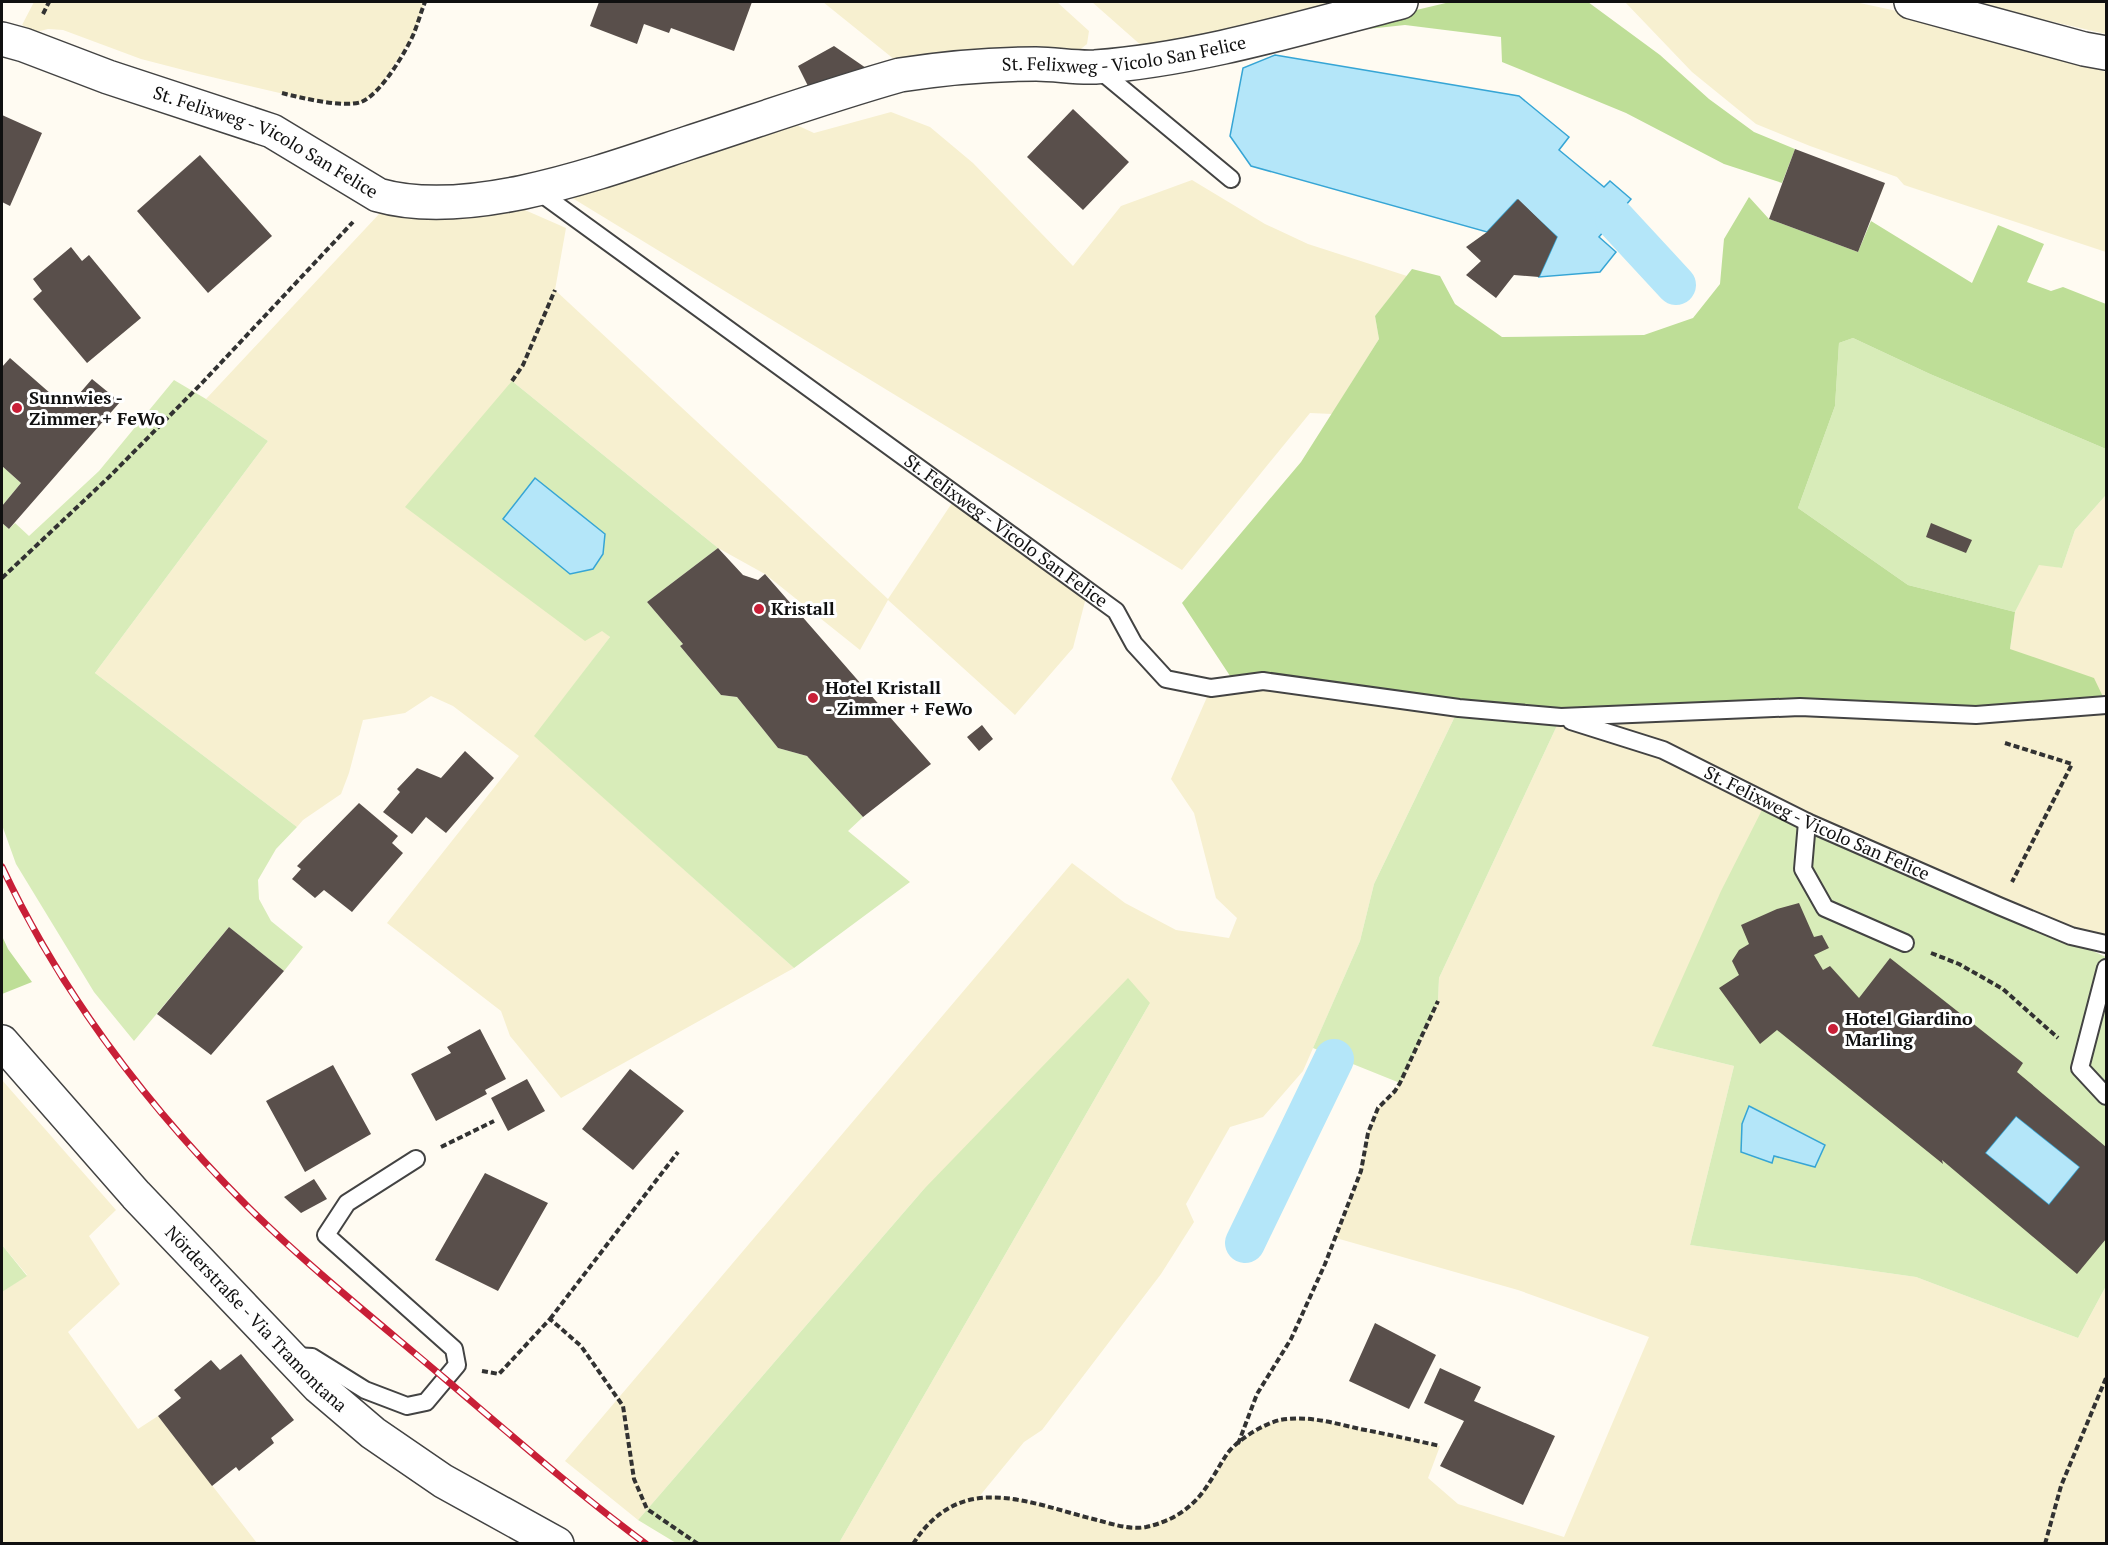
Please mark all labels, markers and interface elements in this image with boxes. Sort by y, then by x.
street label: St. Felixweg - Vicolo San Felice [1001,29,1248,78]
street label: St. Felixweg - Vicolo San Felice [150,80,383,203]
place label: Sunnwies - Zimmer + FeWo [29,385,165,430]
marker: Sunnwies - Zimmer + FeWo [10,401,24,415]
street label: St. Felixweg - Vicolo San Felice [900,448,1113,612]
place label: Kristall [771,596,835,620]
marker: Kristall [752,602,766,616]
place label: Hotel Kristall - Zimmer + FeWo [825,675,973,720]
marker: Hotel Kristall - Zimmer + FeWo [806,691,820,705]
street label: St. Felixweg - Vicolo San Felice [1701,760,1934,885]
place label: Hotel Giardino Marling [1845,1006,1973,1051]
marker: Hotel Giardino Marling [1826,1022,1840,1036]
street label: Nörderstraße - Via Tramontana [160,1220,353,1417]

